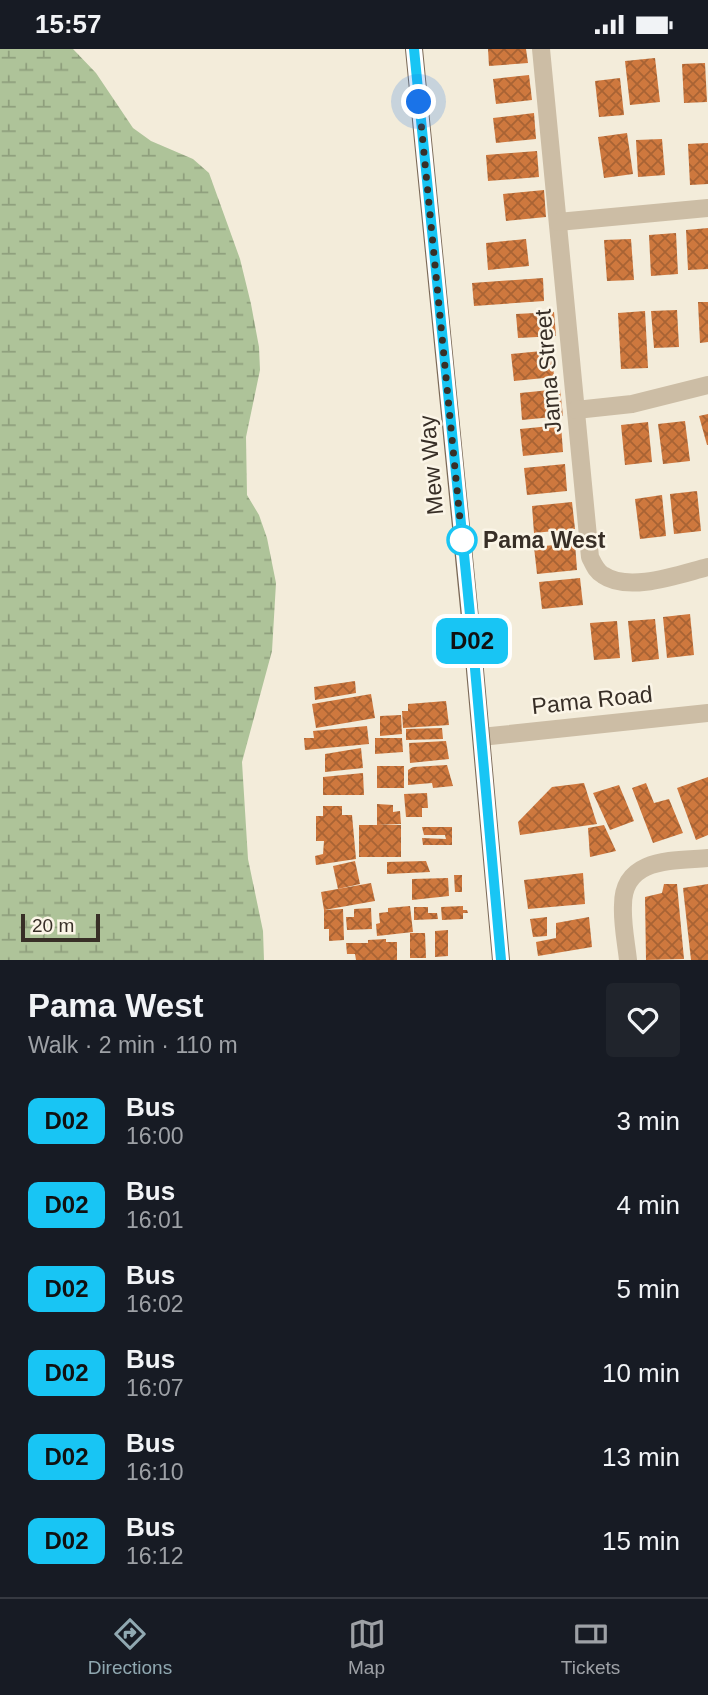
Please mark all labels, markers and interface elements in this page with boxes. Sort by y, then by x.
text: 15:57 [35,9,102,39]
your location [401,84,436,119]
street label: Jama Street [530,307,566,434]
street label: Mew Way [414,414,448,516]
marker: Pama West [447,525,477,555]
place label: Pama West [483,527,606,553]
line badge: D02 [432,618,512,664]
text: D02 [450,627,494,654]
street label: Pama Road [530,681,654,719]
scale bar [21,911,100,943]
text: 20 m [32,915,74,936]
button: heart [606,983,680,1057]
text: Pama West [28,987,203,1024]
text: Walk · 2 min · 110 m [28,1032,238,1058]
text: Bus [126,1092,175,1122]
text: 3 min [616,1106,680,1136]
text: D02 [44,1107,89,1134]
text: 16:00 [126,1123,184,1149]
text: Bus [126,1176,175,1206]
text: 4 min [616,1190,680,1220]
text: D02 [44,1191,89,1218]
text: 16:01 [126,1207,184,1233]
text: Bus [126,1260,175,1290]
text: 5 min [616,1274,680,1304]
text: D02 [44,1275,89,1302]
text: 16:02 [126,1291,184,1317]
text: Bus [126,1344,175,1374]
text: 10 min [602,1358,680,1388]
text: D02 [44,1359,89,1386]
text: 16:07 [126,1375,184,1401]
text: Bus [126,1428,175,1458]
text: 13 min [602,1442,680,1472]
text: D02 [44,1443,89,1470]
text: 16:10 [126,1459,184,1485]
text: Bus [126,1512,175,1542]
text: 15 min [602,1526,680,1556]
text: D02 [44,1527,89,1554]
text: 16:12 [126,1543,184,1569]
tab: Directions [88,1615,172,1679]
tab: Map [348,1615,386,1679]
tab: Tickets [561,1615,620,1679]

